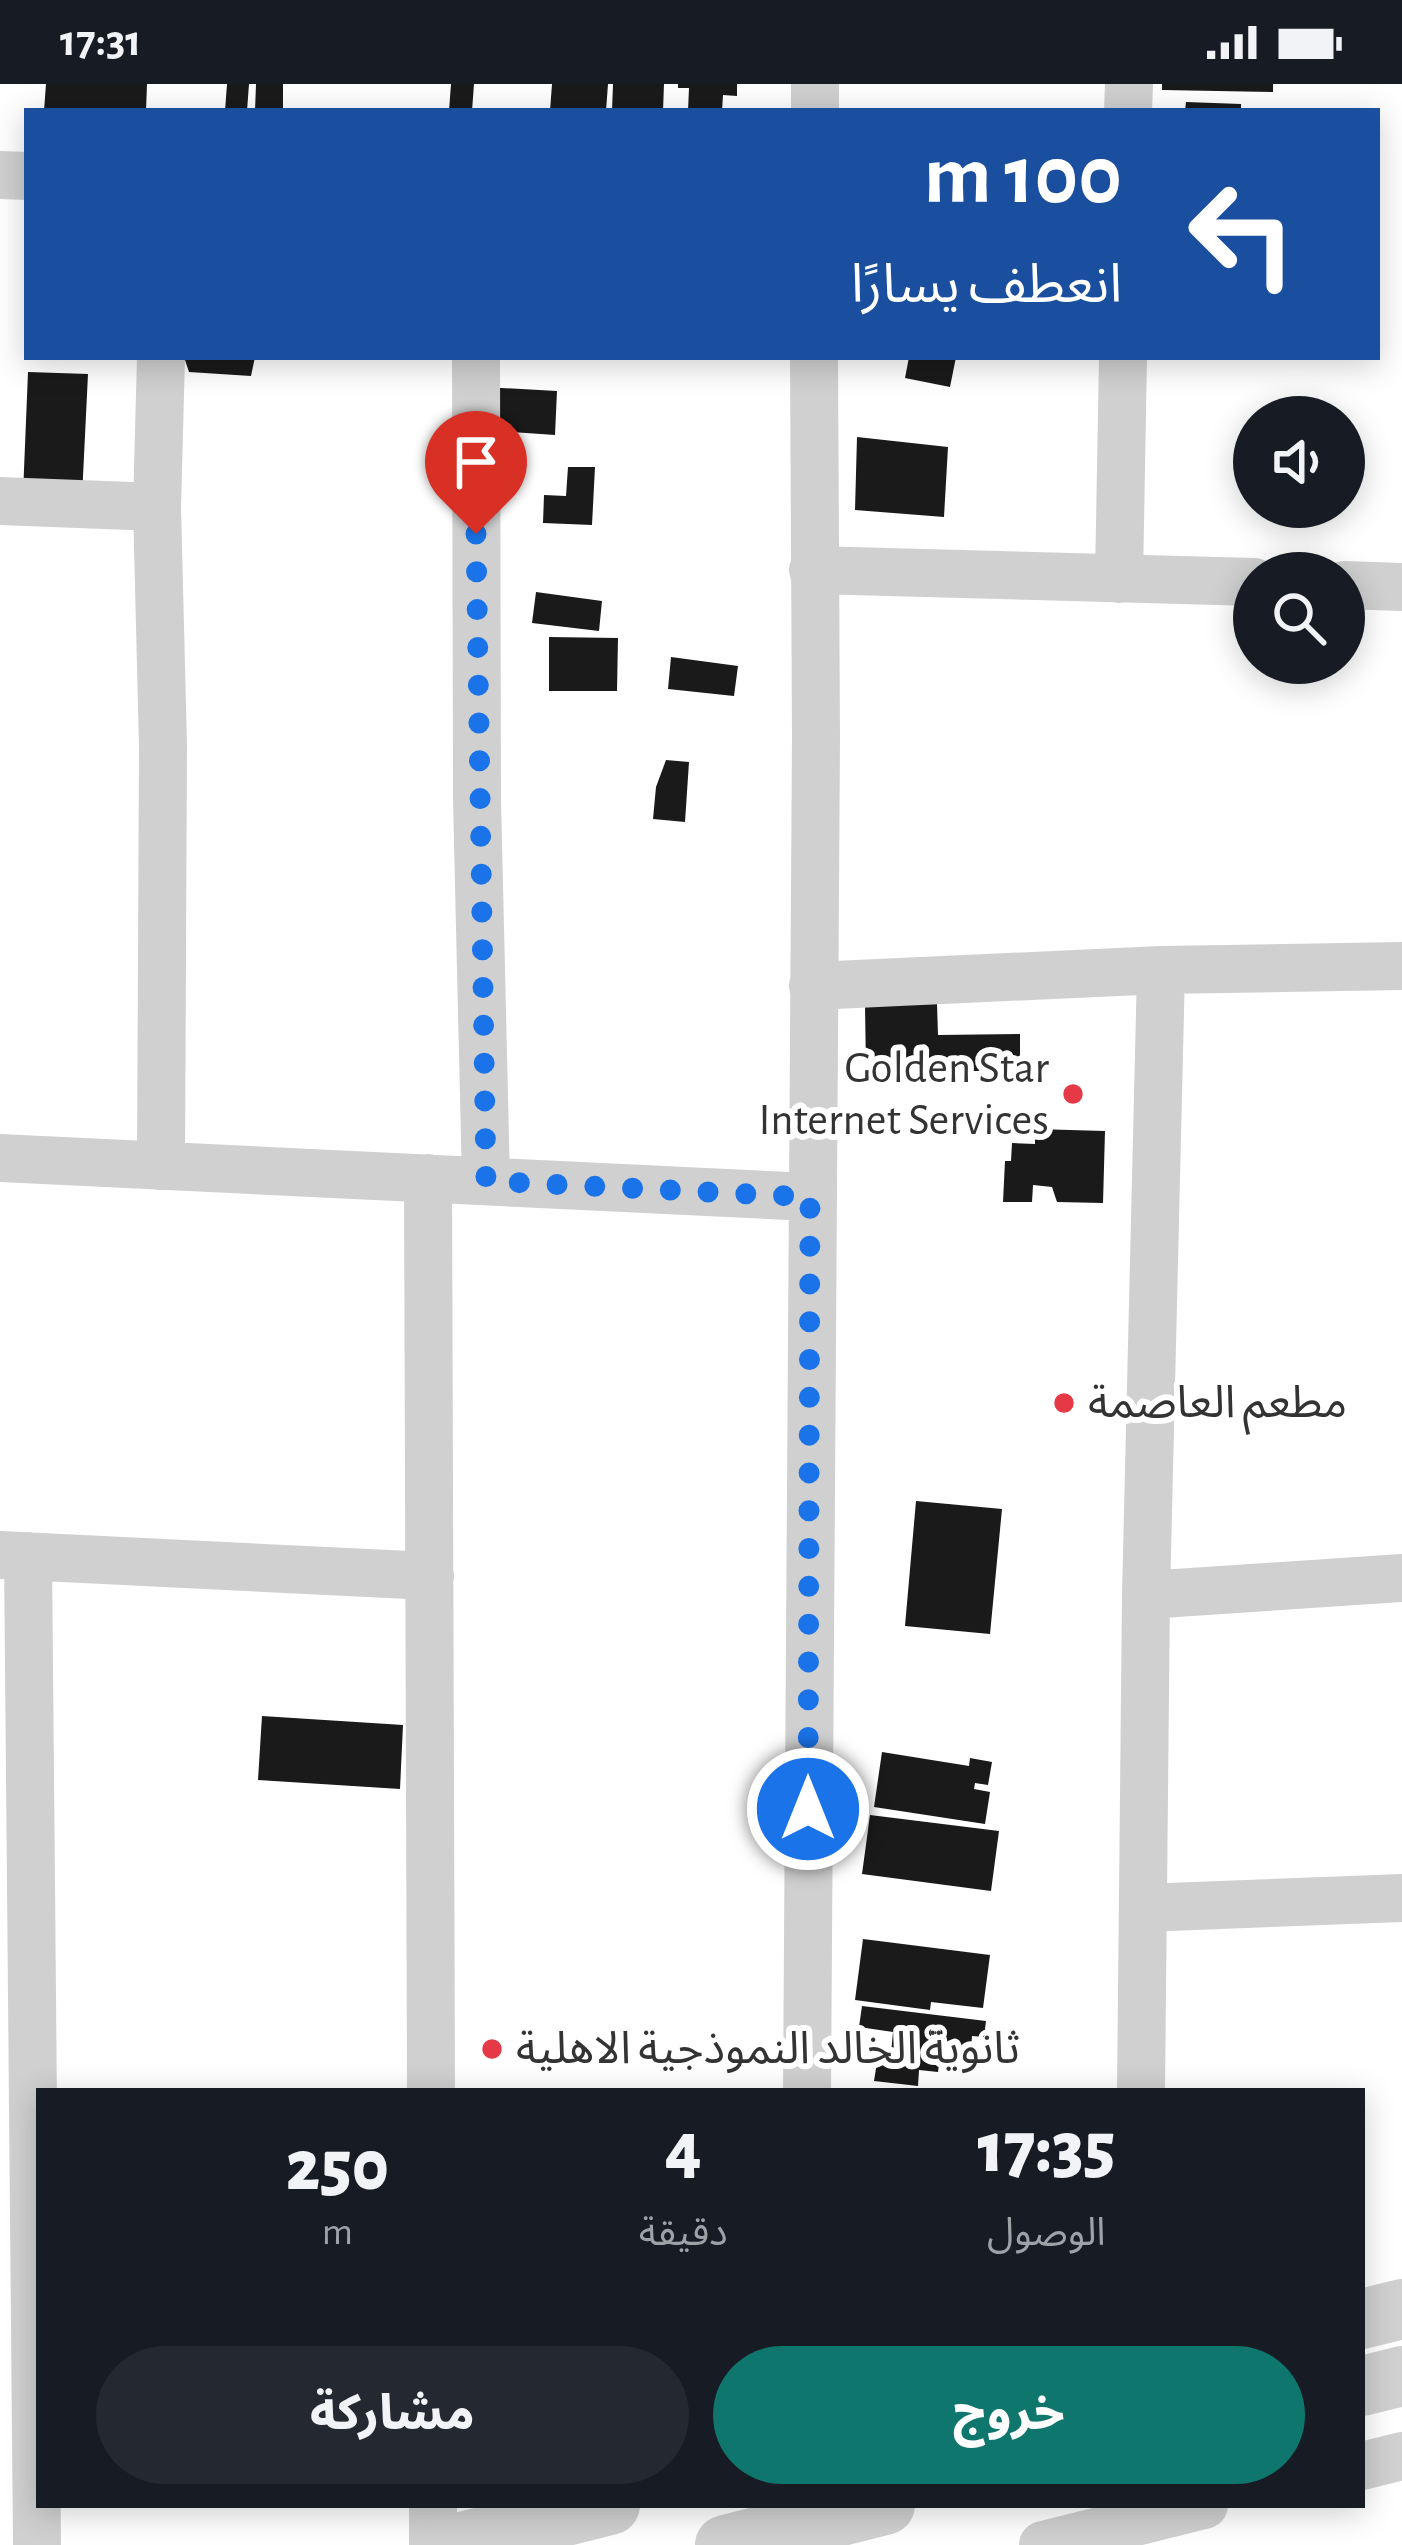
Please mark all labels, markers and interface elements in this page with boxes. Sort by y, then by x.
text: 17:31 [60,19,142,64]
text: 100 m [924,135,1122,219]
icon: left [1164,156,1320,312]
text: انعطف يسارًا [851,259,1122,313]
map controls [1233,396,1365,684]
button: sound [1233,396,1365,528]
pin [425,411,527,534]
icon: arrive [443,429,509,495]
button: search [1233,552,1365,684]
place label: Golden Star Internet Services [759,1046,1049,1143]
marker: Golden Star Internet Services [1060,1081,1086,1107]
place label: مطعم العاصمة [1088,1381,1347,1435]
marker: مطعم العاصمة [1051,1390,1077,1416]
position arrow [745,1746,871,1872]
place label: ثانوية الخالد النموذجية الاهلية [516,2027,1020,2074]
marker: ثانوية الخالد النموذجية الاهلية [479,2036,505,2062]
text: 4 [665,2113,702,2185]
text: 17:35 [977,2113,1115,2185]
text: 250 [286,2131,389,2203]
text: m [322,2213,353,2252]
text: دقيقة [639,2214,728,2253]
text: الوصول [987,2214,1106,2253]
button: مشاركة [96,2346,689,2484]
button: خروج [713,2346,1305,2484]

